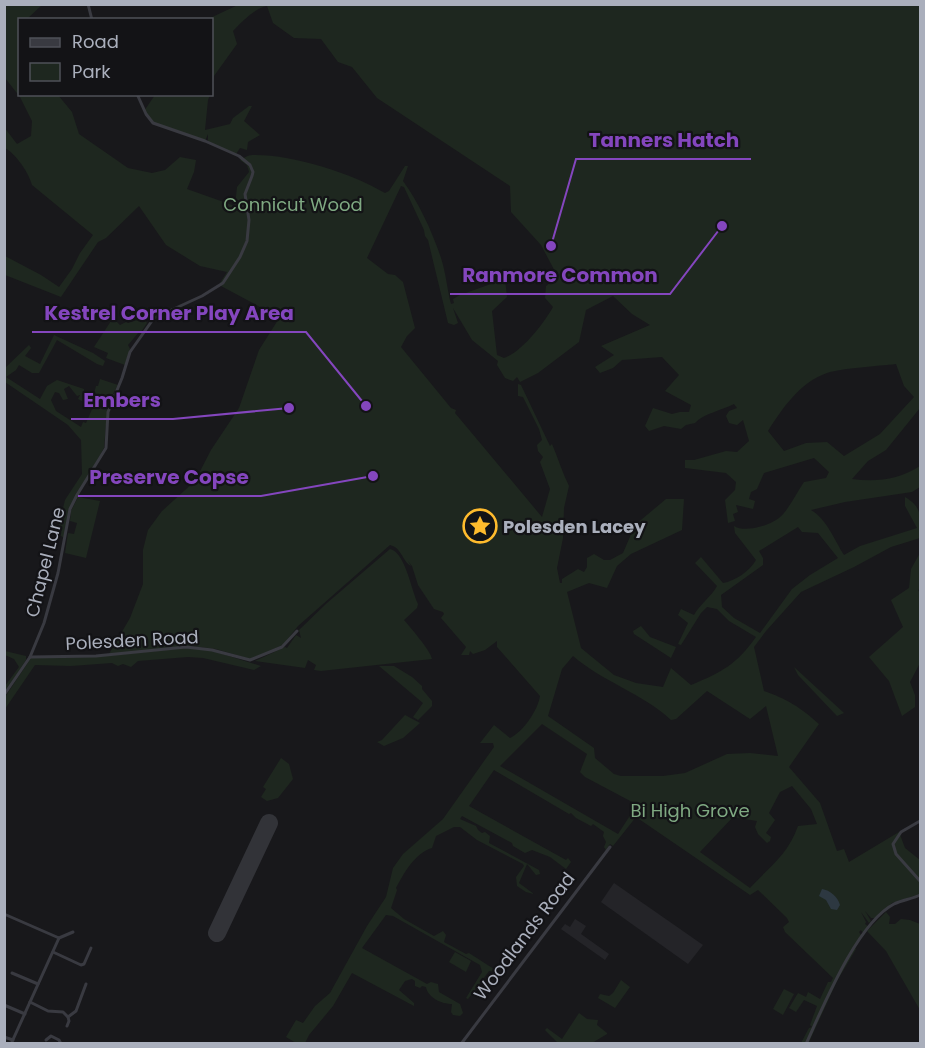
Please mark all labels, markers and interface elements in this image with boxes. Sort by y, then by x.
legend [18,18,213,96]
text: Road [72,29,119,54]
text: Park [72,59,111,84]
callout: Tanners Hatch [576,121,751,159]
text: Tanners Hatch [589,126,739,154]
park label: Connicut Wood [223,192,363,217]
callout: Ranmore Common [450,256,670,294]
text: Ranmore Common [462,261,658,289]
callout: Kestrel Corner Play Area [32,294,306,332]
text: Kestrel Corner Play Area [44,299,294,327]
callout: Embers [71,381,173,419]
text: Embers [83,386,161,414]
callout: Preserve Copse [78,458,261,496]
text: Preserve Copse [89,463,249,491]
street label: Chapel Lane [19,504,71,620]
place icon: Polesden Lacey [462,508,498,544]
place label: Polesden Lacey [503,514,646,539]
street label: Polesden Road [65,624,199,656]
park label: Bi High Grove [630,798,750,823]
street label: Woodlands Road [468,867,580,1005]

